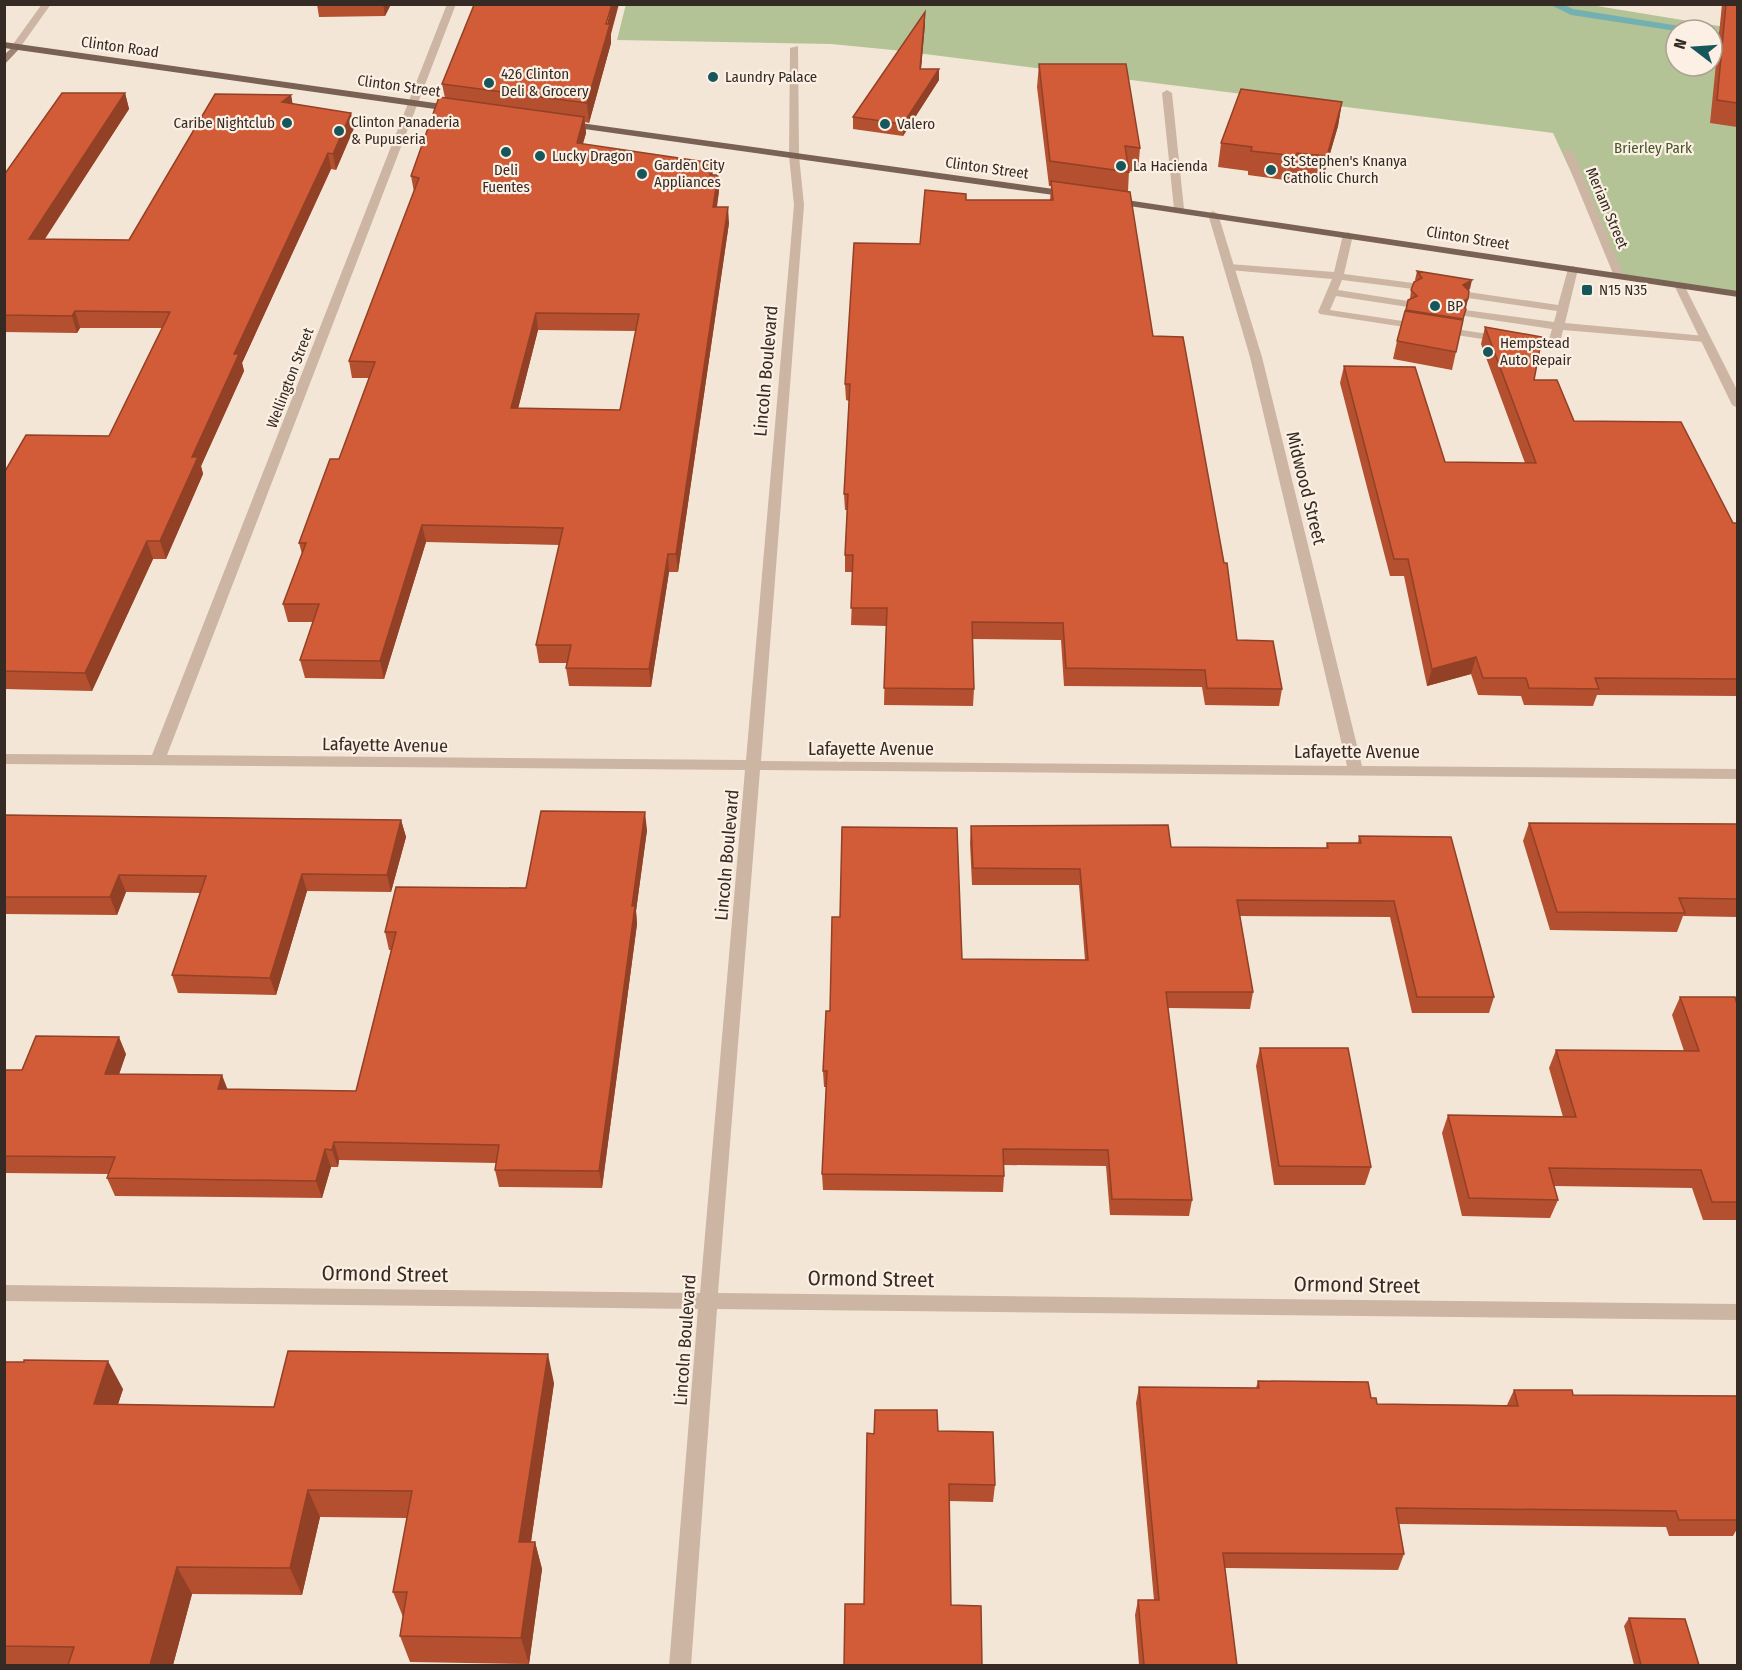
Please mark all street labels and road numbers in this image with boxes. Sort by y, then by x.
street label: Clinton Road [80,33,160,61]
street label: Clinton Street [356,71,442,101]
street label: Clinton Street [944,153,1030,183]
street label: Meriam Street [1582,165,1632,251]
street label: Clinton Street [1425,223,1511,253]
street label: Lincoln Boulevard [749,305,783,437]
street label: Wellington Street [263,325,317,431]
street label: Midwood Street [1281,429,1331,547]
street label: Lafayette Avenue [322,733,448,757]
street label: Lafayette Avenue [808,738,934,760]
street label: Lafayette Avenue [1294,741,1420,763]
street label: Lincoln Boulevard [710,789,744,921]
street label: Ormond Street [321,1260,449,1288]
street label: Ormond Street [807,1265,935,1293]
street label: Ormond Street [1293,1271,1421,1299]
street label: Lincoln Boulevard [669,1274,701,1406]

